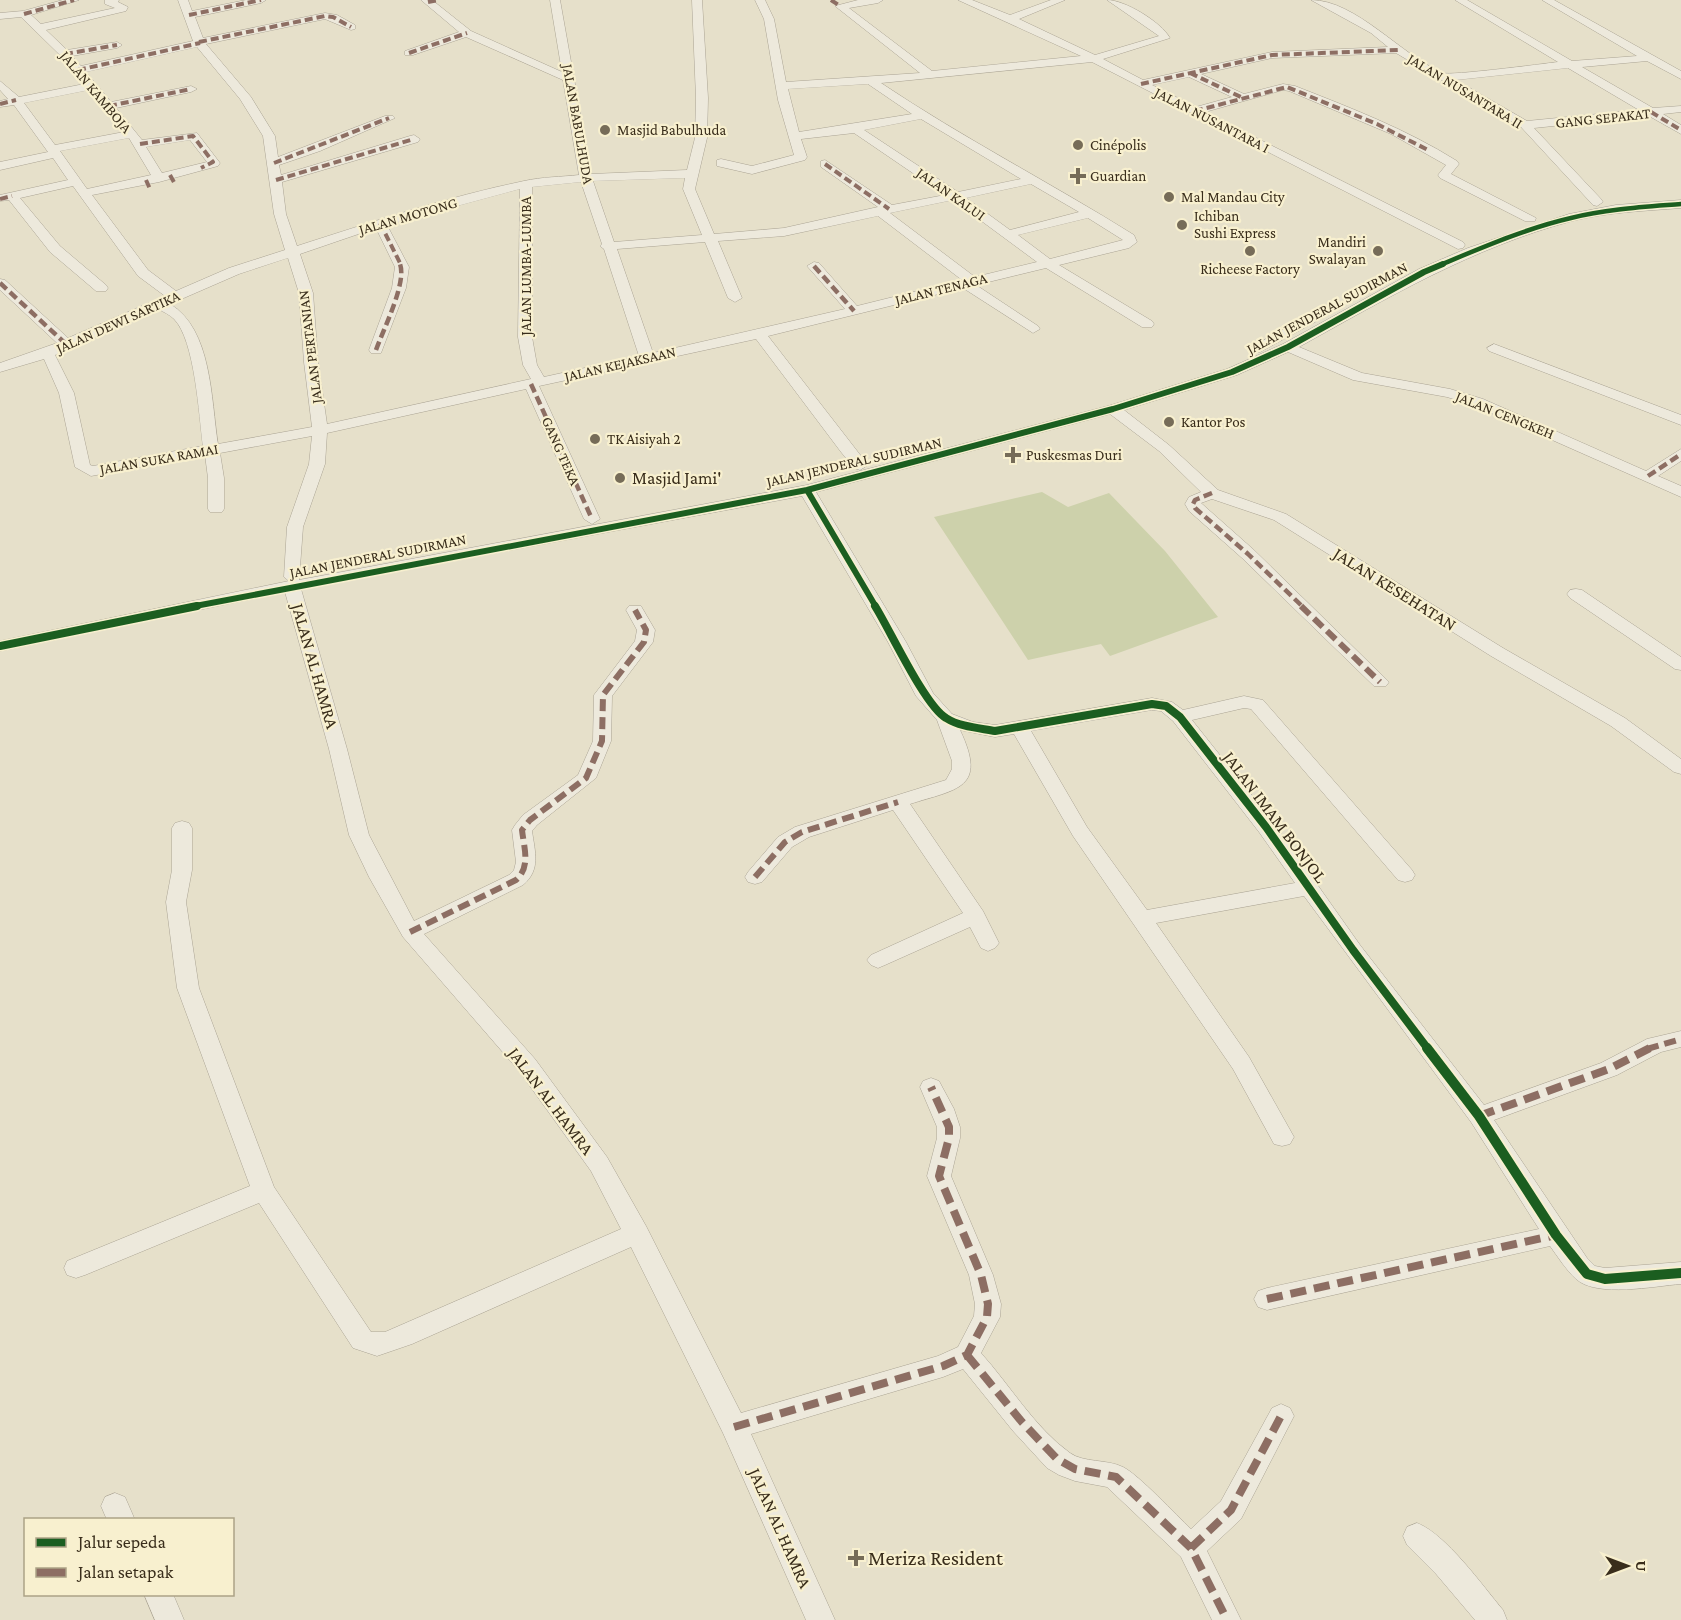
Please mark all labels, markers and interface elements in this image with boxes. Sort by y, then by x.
street label: JALAN KAMBOJA [55,46,135,137]
street label: JALAN NUSANTARA II [1402,49,1525,133]
street label: JALAN BABULHUDA [558,61,597,186]
street label: JALAN NUSANTARA I [1150,83,1272,157]
street label: GANG SEPAKAT [1555,105,1651,131]
place label: Masjid Babulhuda [617,122,726,139]
marker: Masjid Babulhuda [598,123,612,137]
place label: Cinépolis [1090,137,1147,154]
marker: Cinépolis [1071,138,1085,152]
street label: JALAN KALUI [911,163,988,224]
place label: Guardian [1090,168,1146,184]
marker: Guardian [1071,169,1085,183]
place label: Mal Mandau City [1181,189,1285,206]
marker: Mal Mandau City [1162,190,1176,204]
street label: JALAN MOTONG [355,194,459,239]
street label: JALAN LUMBA-LUMBA [518,196,535,338]
place label: Ichiban Sushi Express [1194,208,1276,242]
marker: Ichiban Sushi Express [1175,218,1189,232]
place label: Mandiri Swalayan [1309,234,1366,268]
marker: Richeese Factory [1243,244,1257,258]
marker: Mandiri Swalayan [1371,244,1385,258]
street label: JALAN JENDERAL SUDIRMAN [1242,259,1411,359]
place label: Richeese Factory [1200,261,1300,278]
street label: JALAN TENAGA [891,270,989,310]
street label: JALAN DEWI SARTIKA [52,287,183,358]
street label: JALAN PERTANIAN [295,289,326,407]
street label: JALAN KEJAKSAAN [561,343,678,386]
street label: JALAN CENGKEH [1451,387,1557,443]
street label: GANG TEKA [539,414,583,488]
place label: Kantor Pos [1181,414,1246,430]
marker: Kantor Pos [1162,415,1176,429]
place label: TK Aisiyah 2 [607,431,681,448]
marker: TK Aisiyah 2 [588,432,602,446]
street label: JALAN JENDERAL SUDIRMAN [763,434,944,491]
street label: JALAN SUKA RAMAI [97,441,220,479]
marker: Puskesmas Duri [1004,446,1022,464]
place label: Puskesmas Duri [1026,447,1122,463]
place label: Masjid Jami' [632,468,721,489]
marker: Masjid Jami' [613,471,627,485]
street label: JALAN JENDERAL SUDIRMAN [286,531,468,582]
street label: JALAN KESEHATAN [1328,542,1460,635]
street label: JALAN AL HAMRA [287,599,343,732]
street label: JALAN IMAM BONJOL [1218,746,1331,887]
street label: JALAN AL HAMRA [503,1042,598,1159]
street label: JALAN AL HAMRA [744,1463,816,1592]
legend [24,1518,234,1596]
text: Jalur sepeda [76,1532,166,1552]
north arrow [1597,1536,1657,1596]
place label: Meriza Resident [868,1546,1004,1570]
marker: Meriza Resident [849,1551,863,1565]
text: U [1633,1561,1650,1572]
text: Jalan setapak [76,1562,174,1582]

